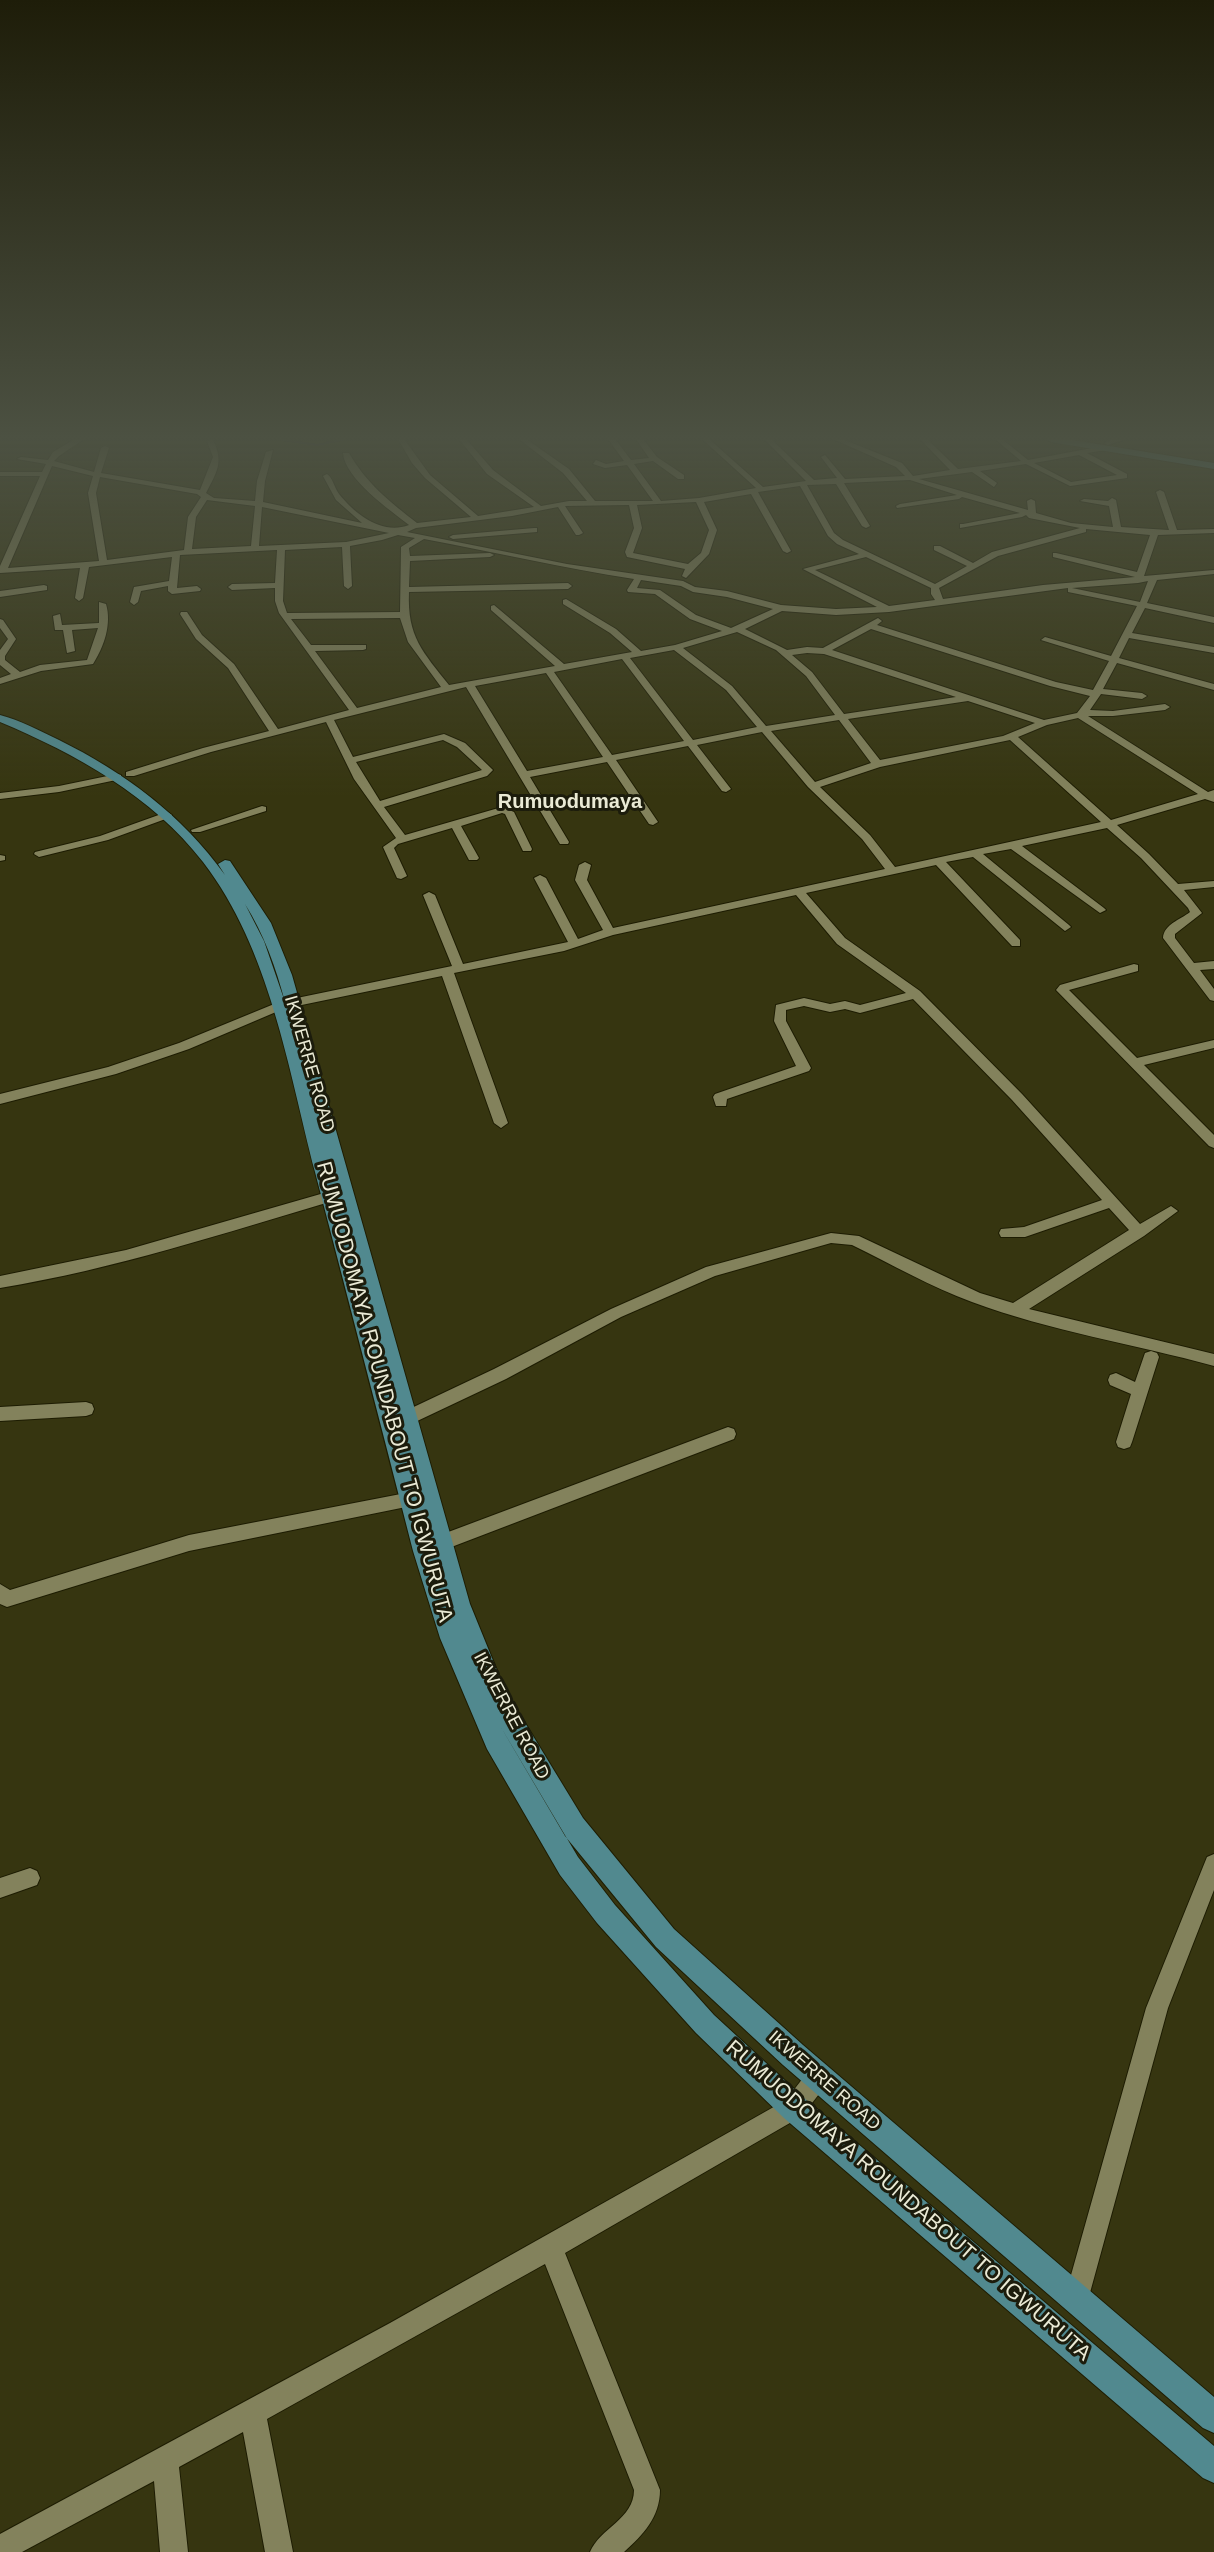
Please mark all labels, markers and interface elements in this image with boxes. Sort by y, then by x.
district label: Rumuodumaya [498,790,642,814]
street label: IKWERRE ROAD [279,993,339,1135]
street label: RUMUODOMAYA ROUNDABOUT TO IGWURUTA [310,1159,458,1625]
street label: IKWERRE ROAD [468,1649,554,1783]
street label: IKWERRE ROAD [764,2027,884,2135]
street label: RUMUODOMAYA ROUNDABOUT TO IGWURUTA [720,2035,1096,2367]

